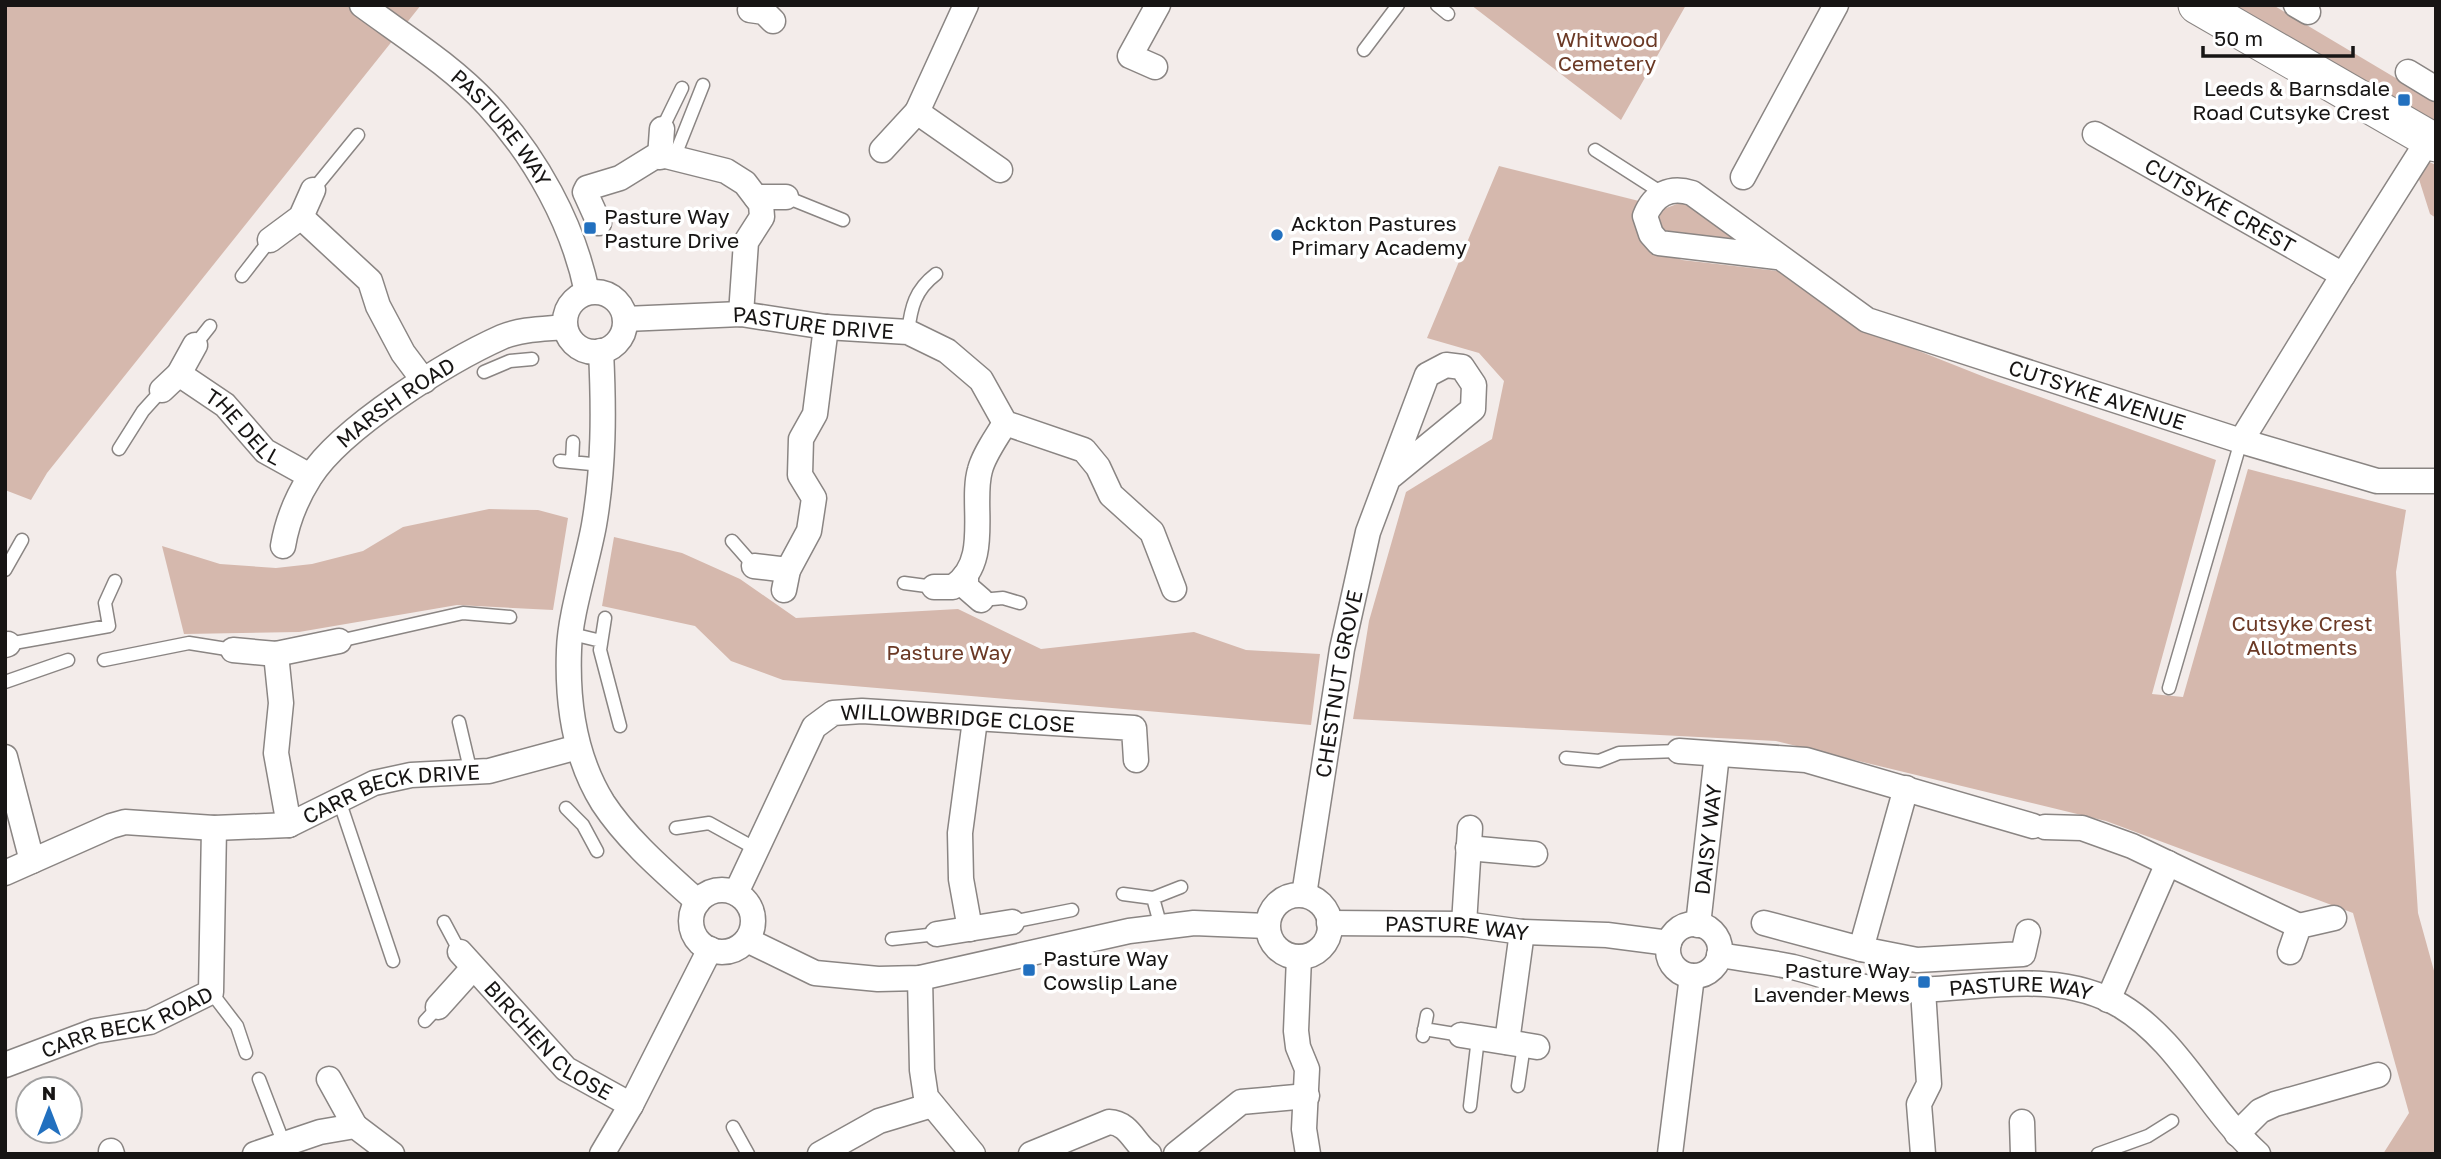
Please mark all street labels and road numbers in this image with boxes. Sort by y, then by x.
street label: PASTURE WAY [446,63,557,191]
street label: CUTSYKE CREST [2140,152,2300,258]
street label: PASTURE DRIVE [732,301,895,344]
street label: MARSH ROAD [331,351,459,453]
street label: CUTSYKE AVENUE [2006,354,2189,435]
street label: THE DELL [201,383,286,471]
street label: CHESTNUT GROVE [1309,588,1368,779]
street label: WILLOWBRIDGE CLOSE [839,698,1076,737]
street label: CARR BECK DRIVE [298,758,481,829]
street label: DAISY WAY [1688,782,1727,896]
street label: PASTURE WAY [1385,910,1531,946]
street label: PASTURE WAY [1948,970,2096,1005]
street label: BIRCHEN CLOSE [479,975,617,1105]
street label: CARR BECK ROAD [37,980,217,1063]

